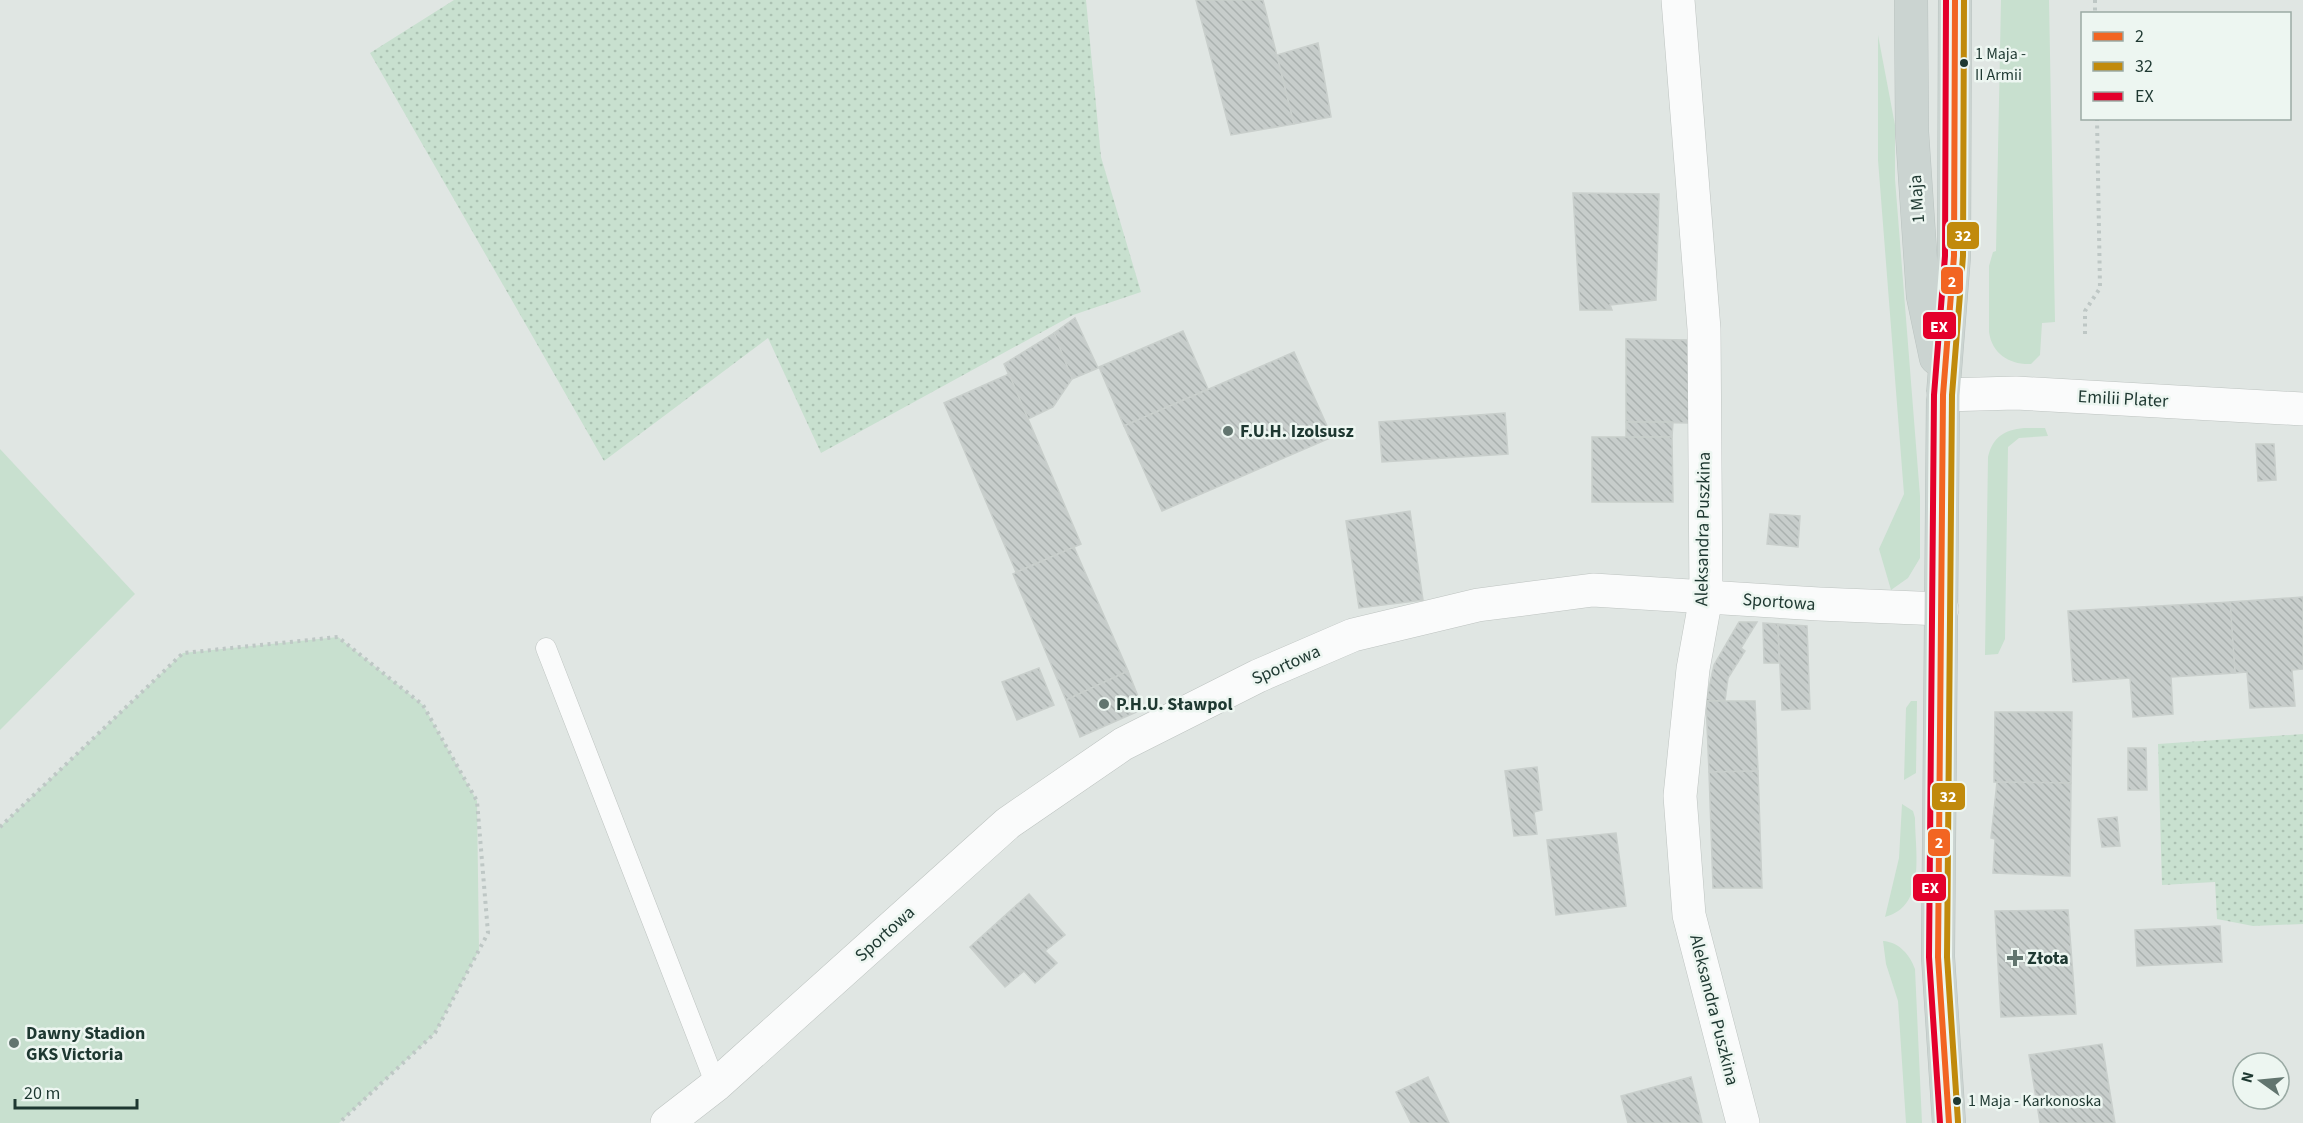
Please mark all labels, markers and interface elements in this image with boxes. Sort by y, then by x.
legend [2081,12,2291,120]
text: 2 [2135,24,2144,49]
place label: 1 Maja - II Armii [1975,43,2026,86]
text: 32 [2135,54,2153,79]
marker: 1 Maja - II Armii [1958,57,1970,69]
text: EX [2135,84,2154,109]
street label: 1 Maja [1903,174,1931,224]
line badge: 32 [1946,221,1980,250]
text: 32 [1955,225,1971,247]
line badge: 2 [1940,266,1964,295]
text: 2 [1948,271,1956,293]
line badge: EX [1922,311,1957,340]
text: EX [1930,316,1948,338]
street label: Emilii Plater [2077,384,2170,414]
place label: F.U.H. Izolsusz [1240,419,1354,444]
marker: F.U.H. Izolsusz [1221,424,1235,438]
street label: Aleksandra Puszkina [1689,452,1717,606]
street label: Sportowa [1742,587,1816,617]
street label: Sportowa [1248,639,1324,691]
place label: P.H.U. Sławpol [1116,692,1233,717]
marker: P.H.U. Sławpol [1097,697,1111,711]
line badge: 32 [1931,782,1966,811]
text: 32 [1940,786,1956,808]
line badge: 2 [1927,828,1951,857]
text: 2 [1935,832,1943,854]
line badge: EX [1912,873,1947,902]
text: EX [1921,877,1939,899]
street label: Sportowa [850,900,920,968]
street label: Aleksandra Puszkina [1683,932,1745,1088]
place label: Złota [2027,946,2069,971]
marker: Złota [2008,951,2022,965]
place label: Dawny Stadion GKS Victoria [26,1021,145,1067]
marker: Dawny Stadion GKS Victoria [7,1036,21,1050]
north arrow [2231,1051,2291,1111]
text: N [2235,1069,2259,1085]
scale bar [15,1072,136,1110]
text: 20 m [24,1081,60,1106]
place label: 1 Maja - Karkonoska [1968,1090,2101,1112]
marker: 1 Maja - Karkonoska [1951,1095,1963,1107]

